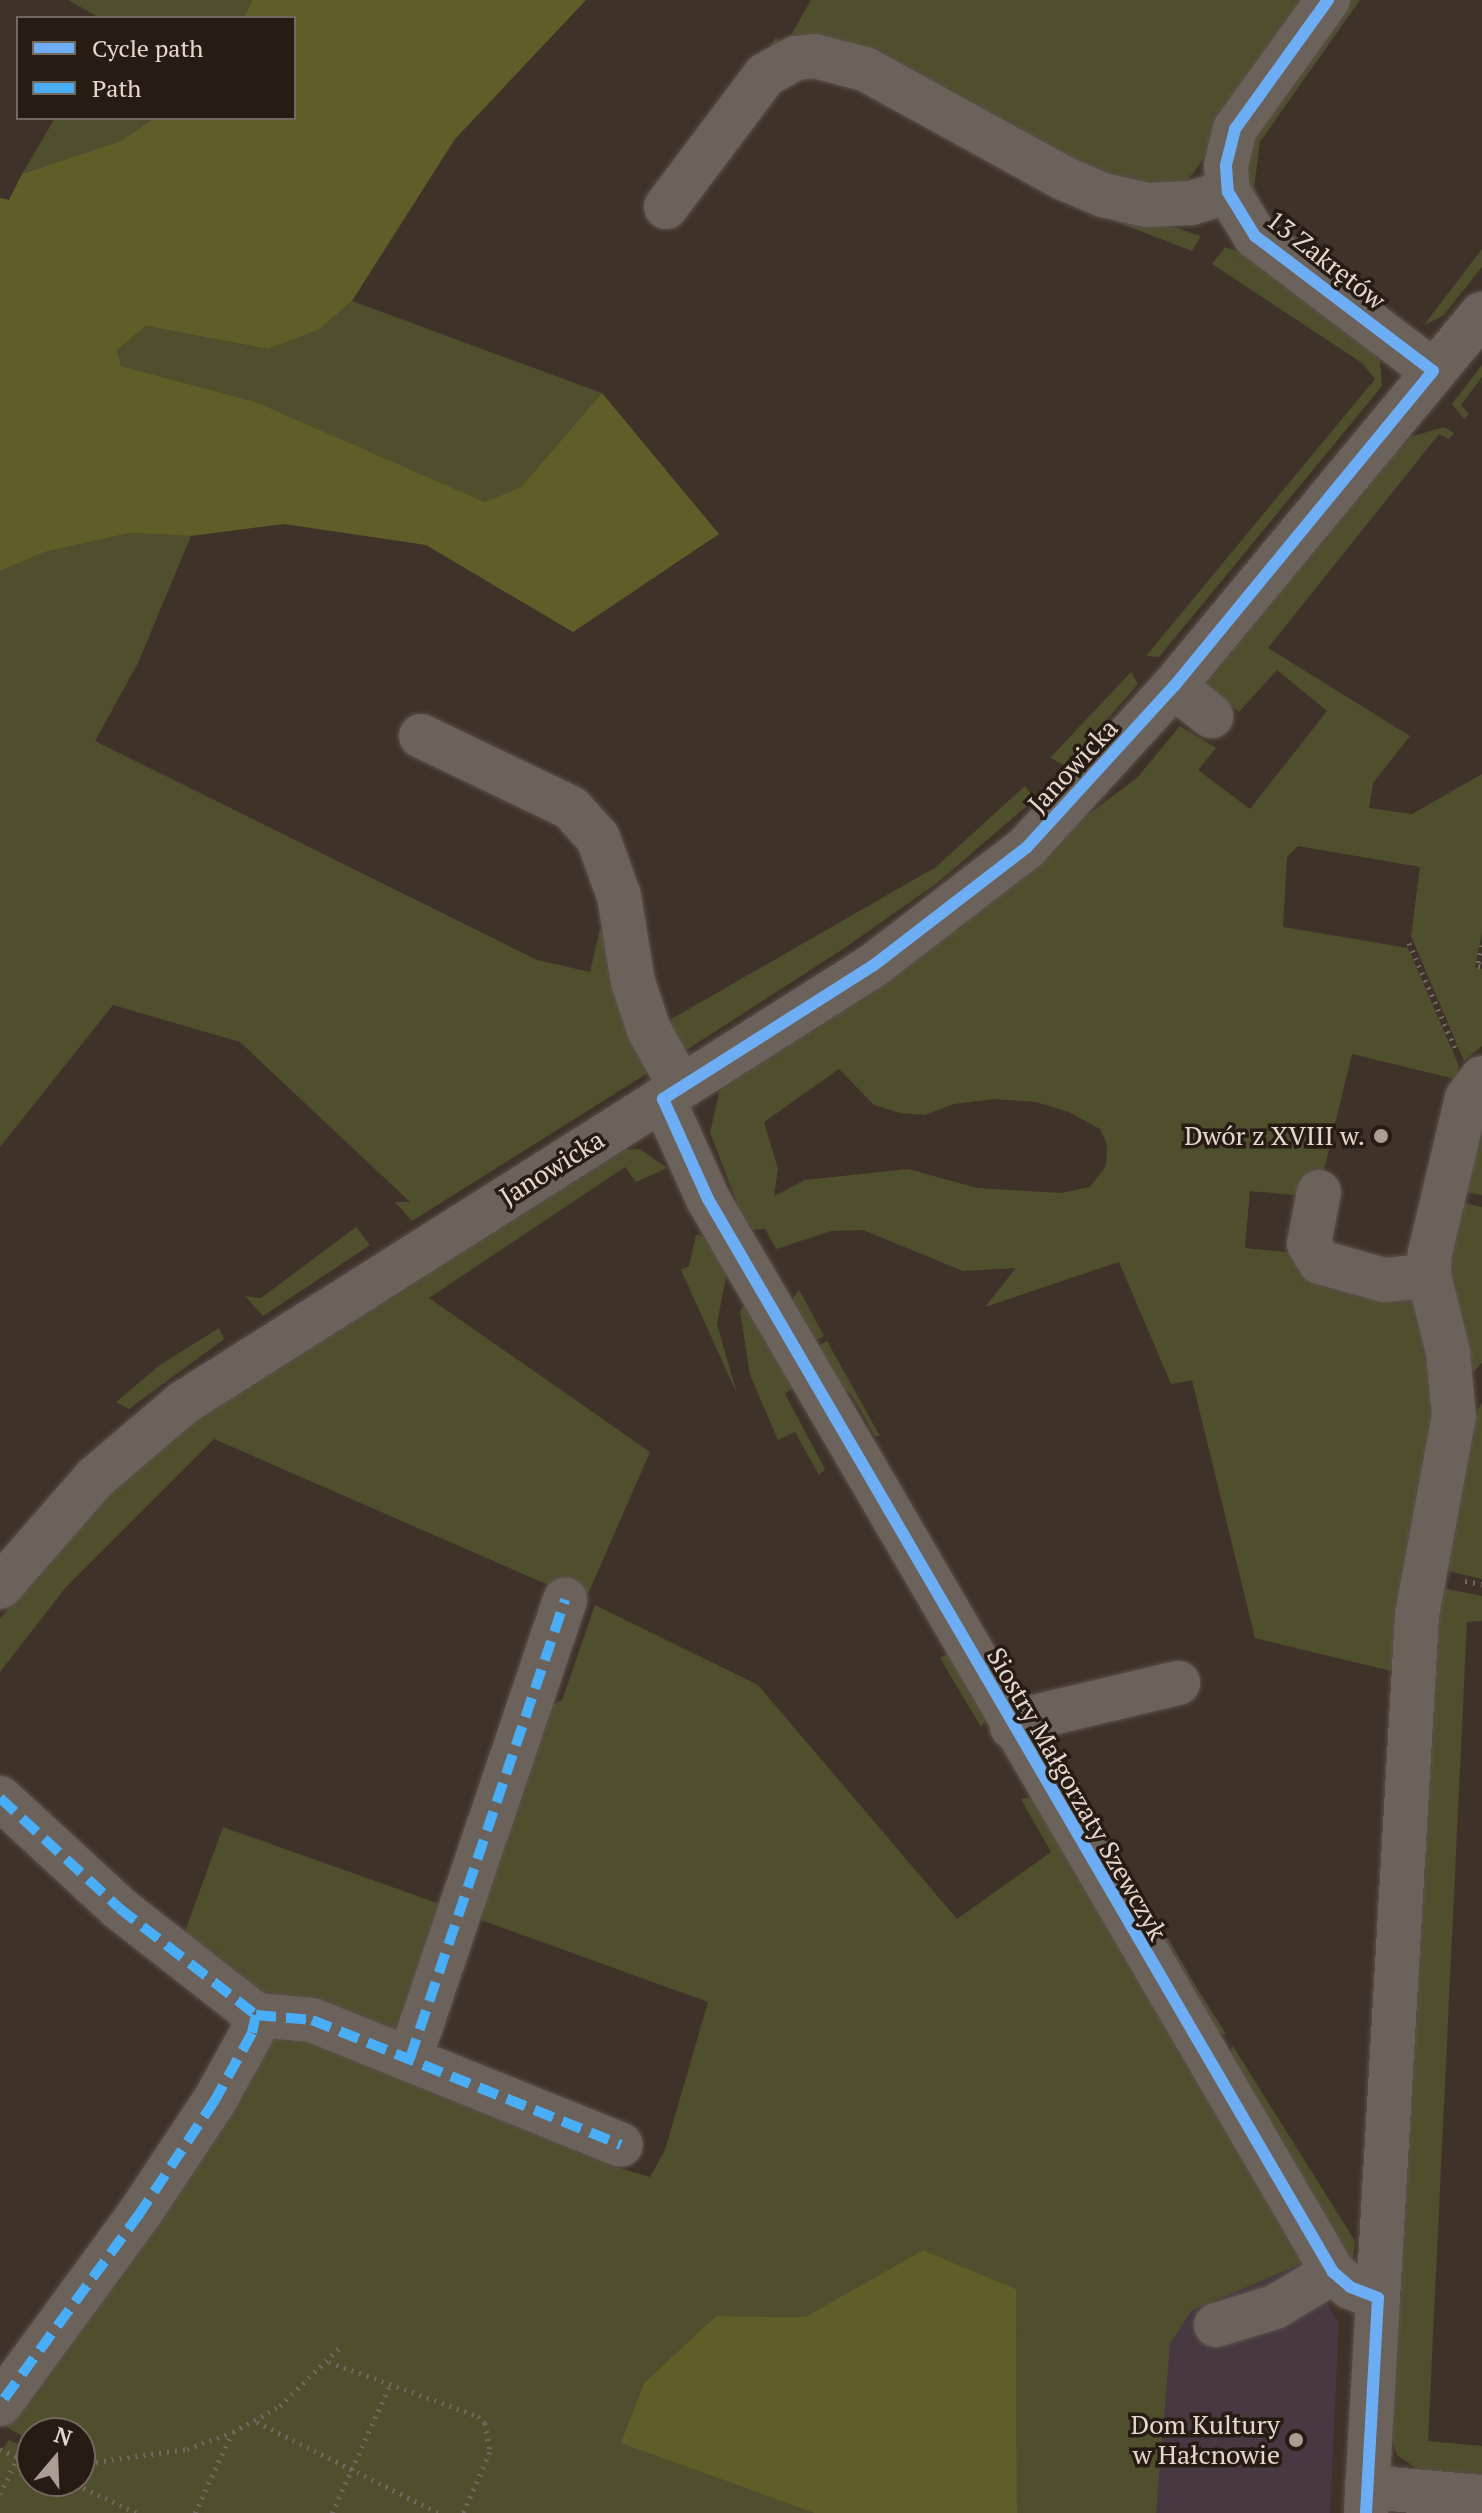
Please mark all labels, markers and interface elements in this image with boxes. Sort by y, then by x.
legend [16,16,296,120]
text: Cycle path [92,32,203,64]
text: Path [92,72,141,104]
street label: 13 Zakrętów [1260,204,1392,316]
street label: Janowicka [1022,713,1124,819]
place label: Dwór z XVIII w. [1184,1120,1365,1152]
street label: Janowicka [494,1124,610,1212]
marker: Dwór z XVIII w. [1372,1127,1390,1145]
street label: Siostry Małgorzaty Szewczyk [980,1642,1174,1946]
place label: Dom Kultury w Hałcnowie [1131,2409,1280,2470]
north arrow [16,2417,96,2497]
text: N [51,2419,76,2452]
marker: Dom Kultury w Hałcnowie [1287,2431,1305,2449]

